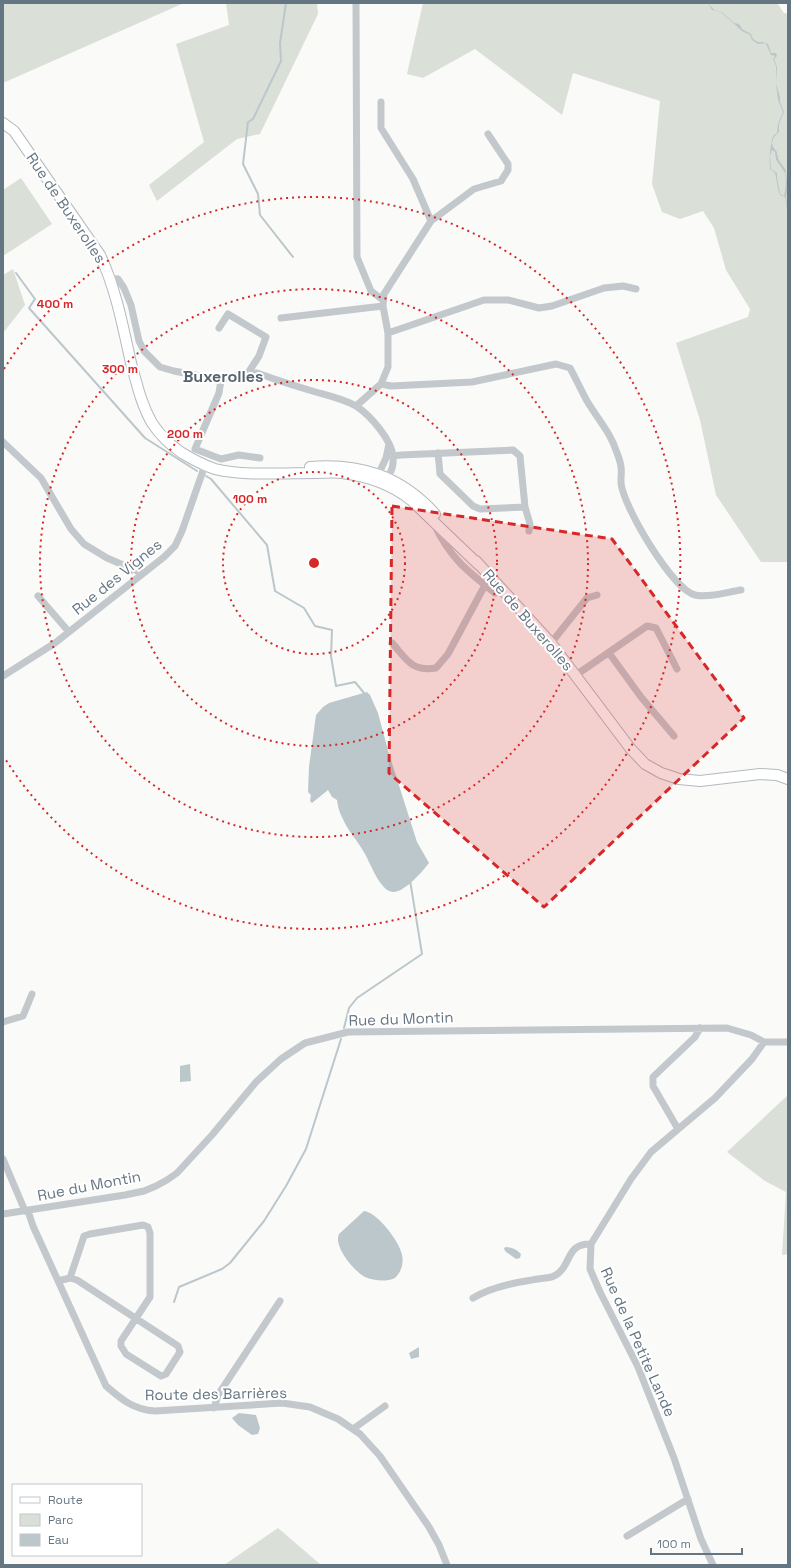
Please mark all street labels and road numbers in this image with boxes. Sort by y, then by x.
street label: Rue de Buxerolles [22,149,110,267]
street label: Rue des Vignes [68,535,165,619]
street label: Rue de Buxerolles [479,565,578,675]
street label: Rue du Montin [348,1007,454,1030]
street label: Rue du Montin [36,1166,142,1205]
street label: Rue de la Petite Lande [597,1264,680,1420]
street label: Route des Barrières [145,1383,287,1404]

